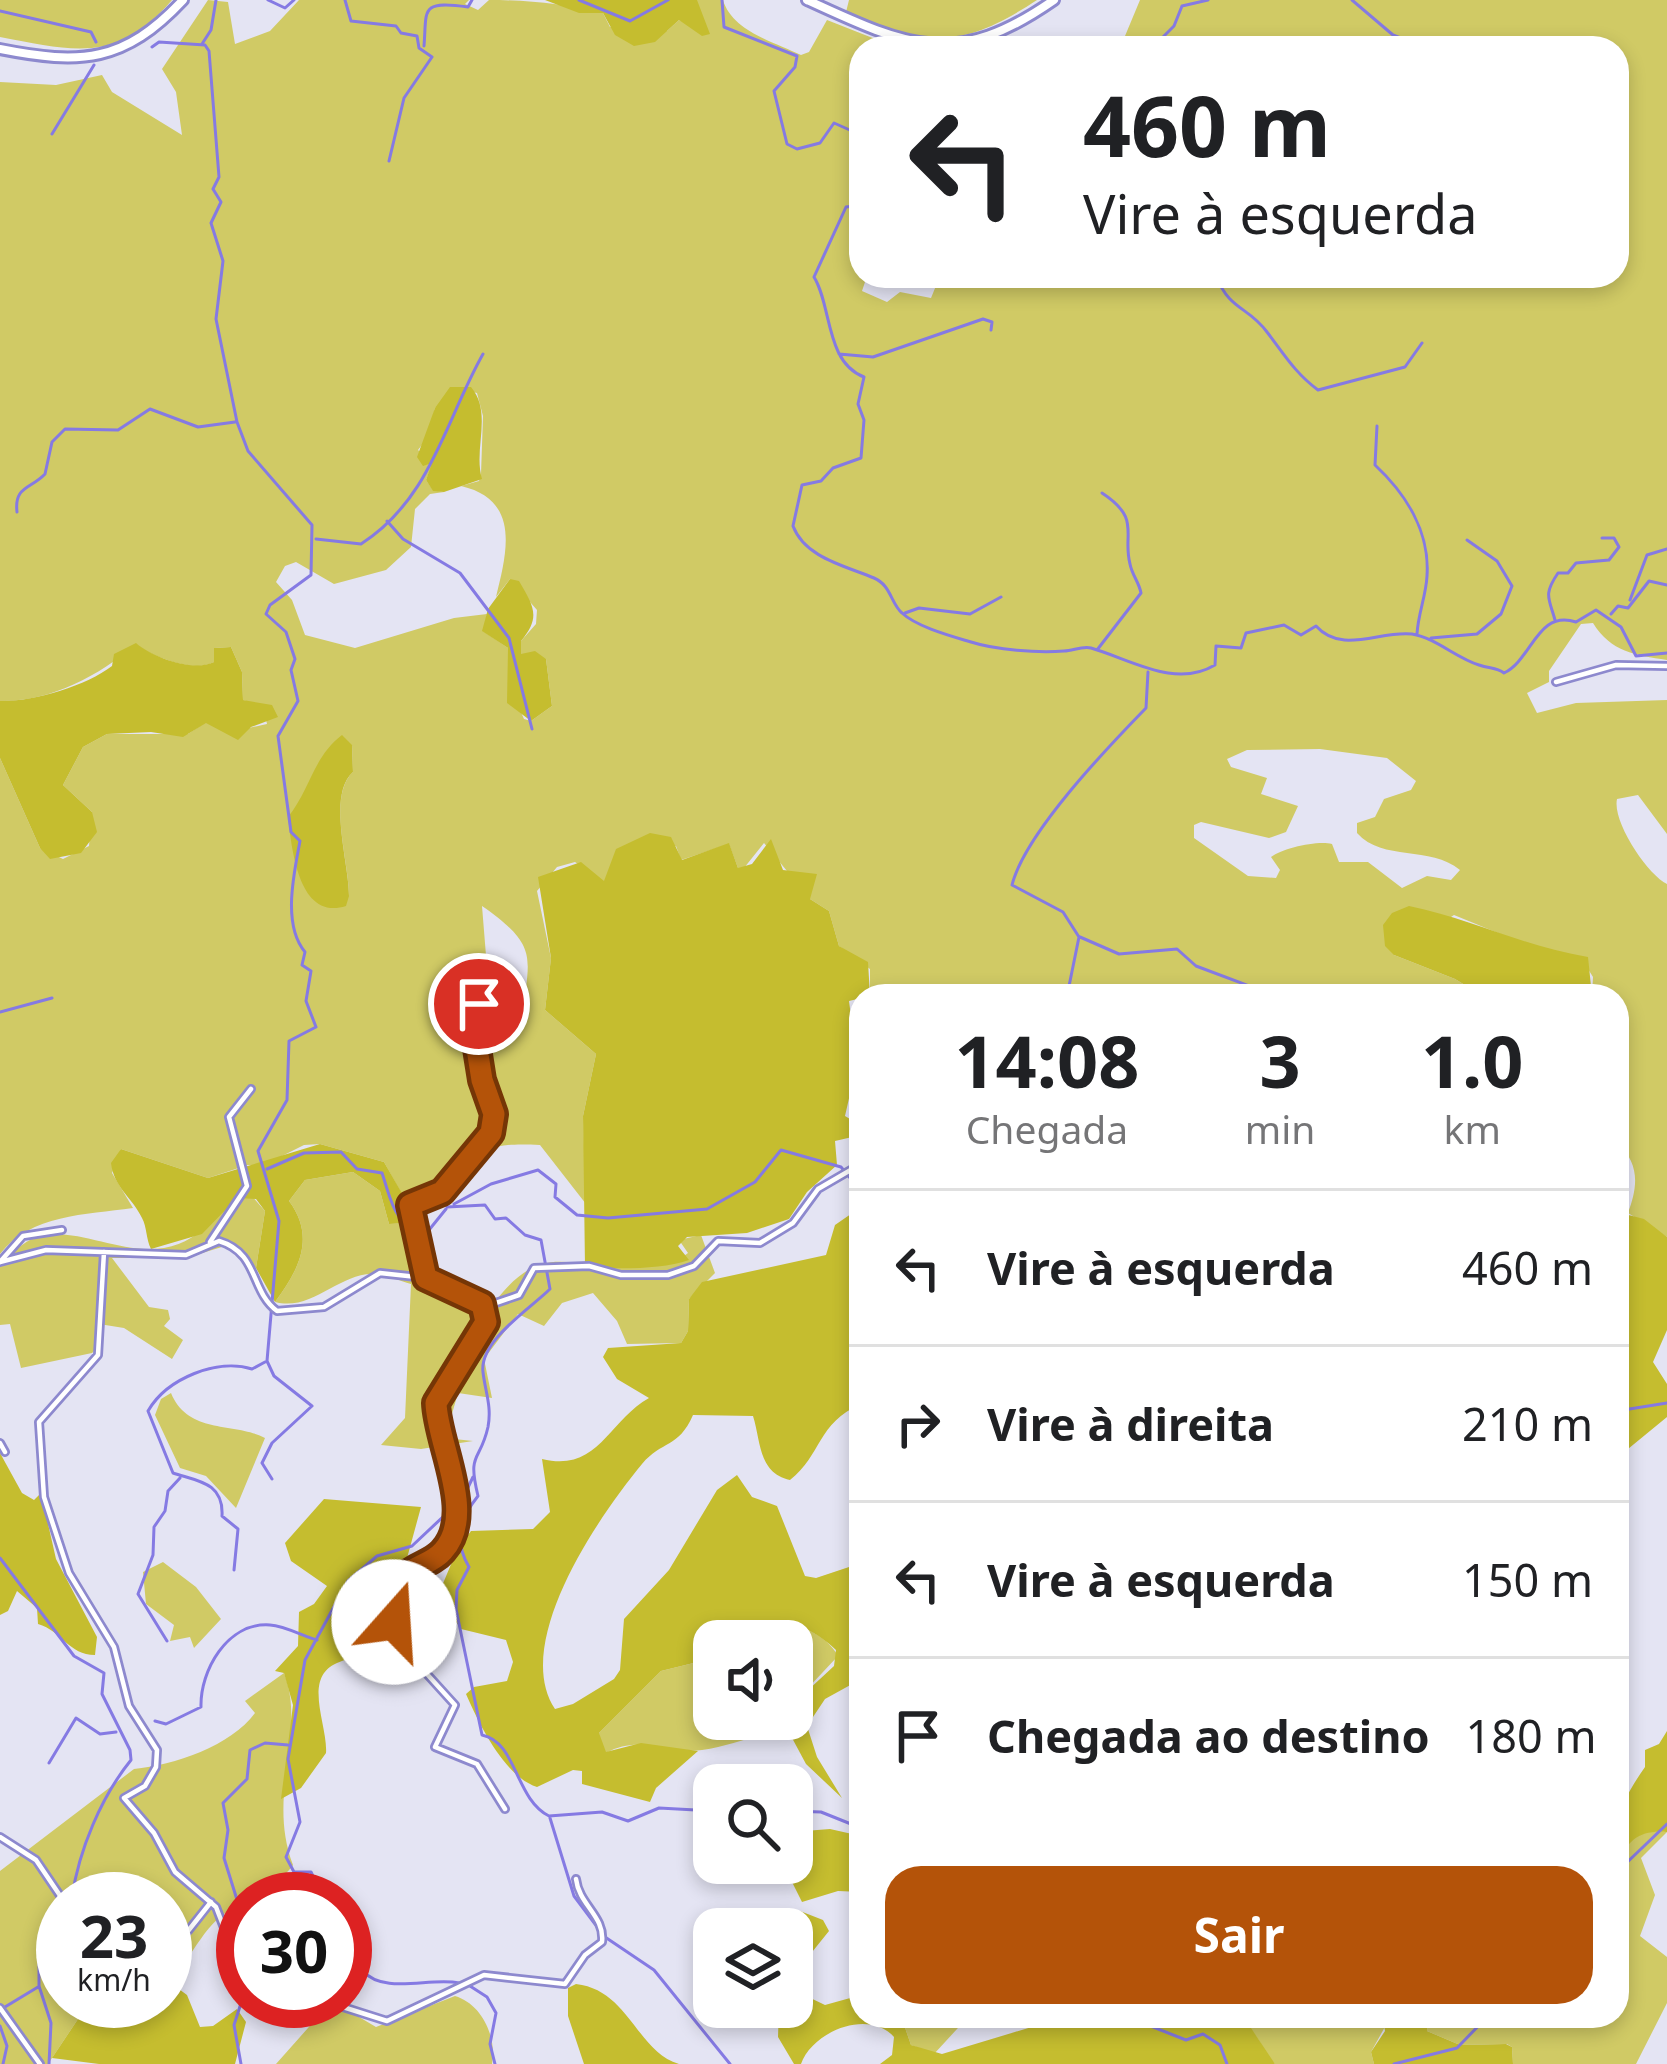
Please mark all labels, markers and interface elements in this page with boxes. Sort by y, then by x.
text: 460 m [1083,67,1331,182]
icon: left [885,84,1041,240]
text: Vire à esquerda [1083,176,1477,250]
pin [428,953,530,1055]
icon: arrive [446,971,512,1037]
text: 14:08 [954,1011,1139,1109]
text: 3 [1260,1011,1301,1109]
text: 1.0 [1421,1011,1524,1109]
text: Chegada [966,1102,1128,1155]
text: min [1245,1102,1315,1155]
text: km [1444,1102,1501,1155]
icon: left [885,1235,951,1301]
text: Vire à esquerda [987,1237,1335,1298]
text: 460 m [1462,1237,1593,1298]
icon: right [885,1391,951,1457]
text: Vire à direita [987,1393,1274,1454]
text: 210 m [1462,1393,1593,1454]
icon: left [885,1547,951,1613]
text: Vire à esquerda [987,1549,1335,1610]
text: 150 m [1462,1549,1593,1610]
position arrow [331,1559,457,1685]
map controls [693,1620,813,2028]
button: sound [693,1620,813,1740]
icon: arrive [885,1703,951,1769]
text: Chegada ao destino [987,1705,1430,1766]
text: 180 m [1466,1705,1597,1766]
button: search [693,1764,813,1884]
button: Sair [885,1866,1593,2004]
speed limit sign: 30 [216,1872,372,2028]
text: 23 [80,1894,148,1976]
button: layers [693,1908,813,2028]
text: km/h [77,1959,151,2000]

